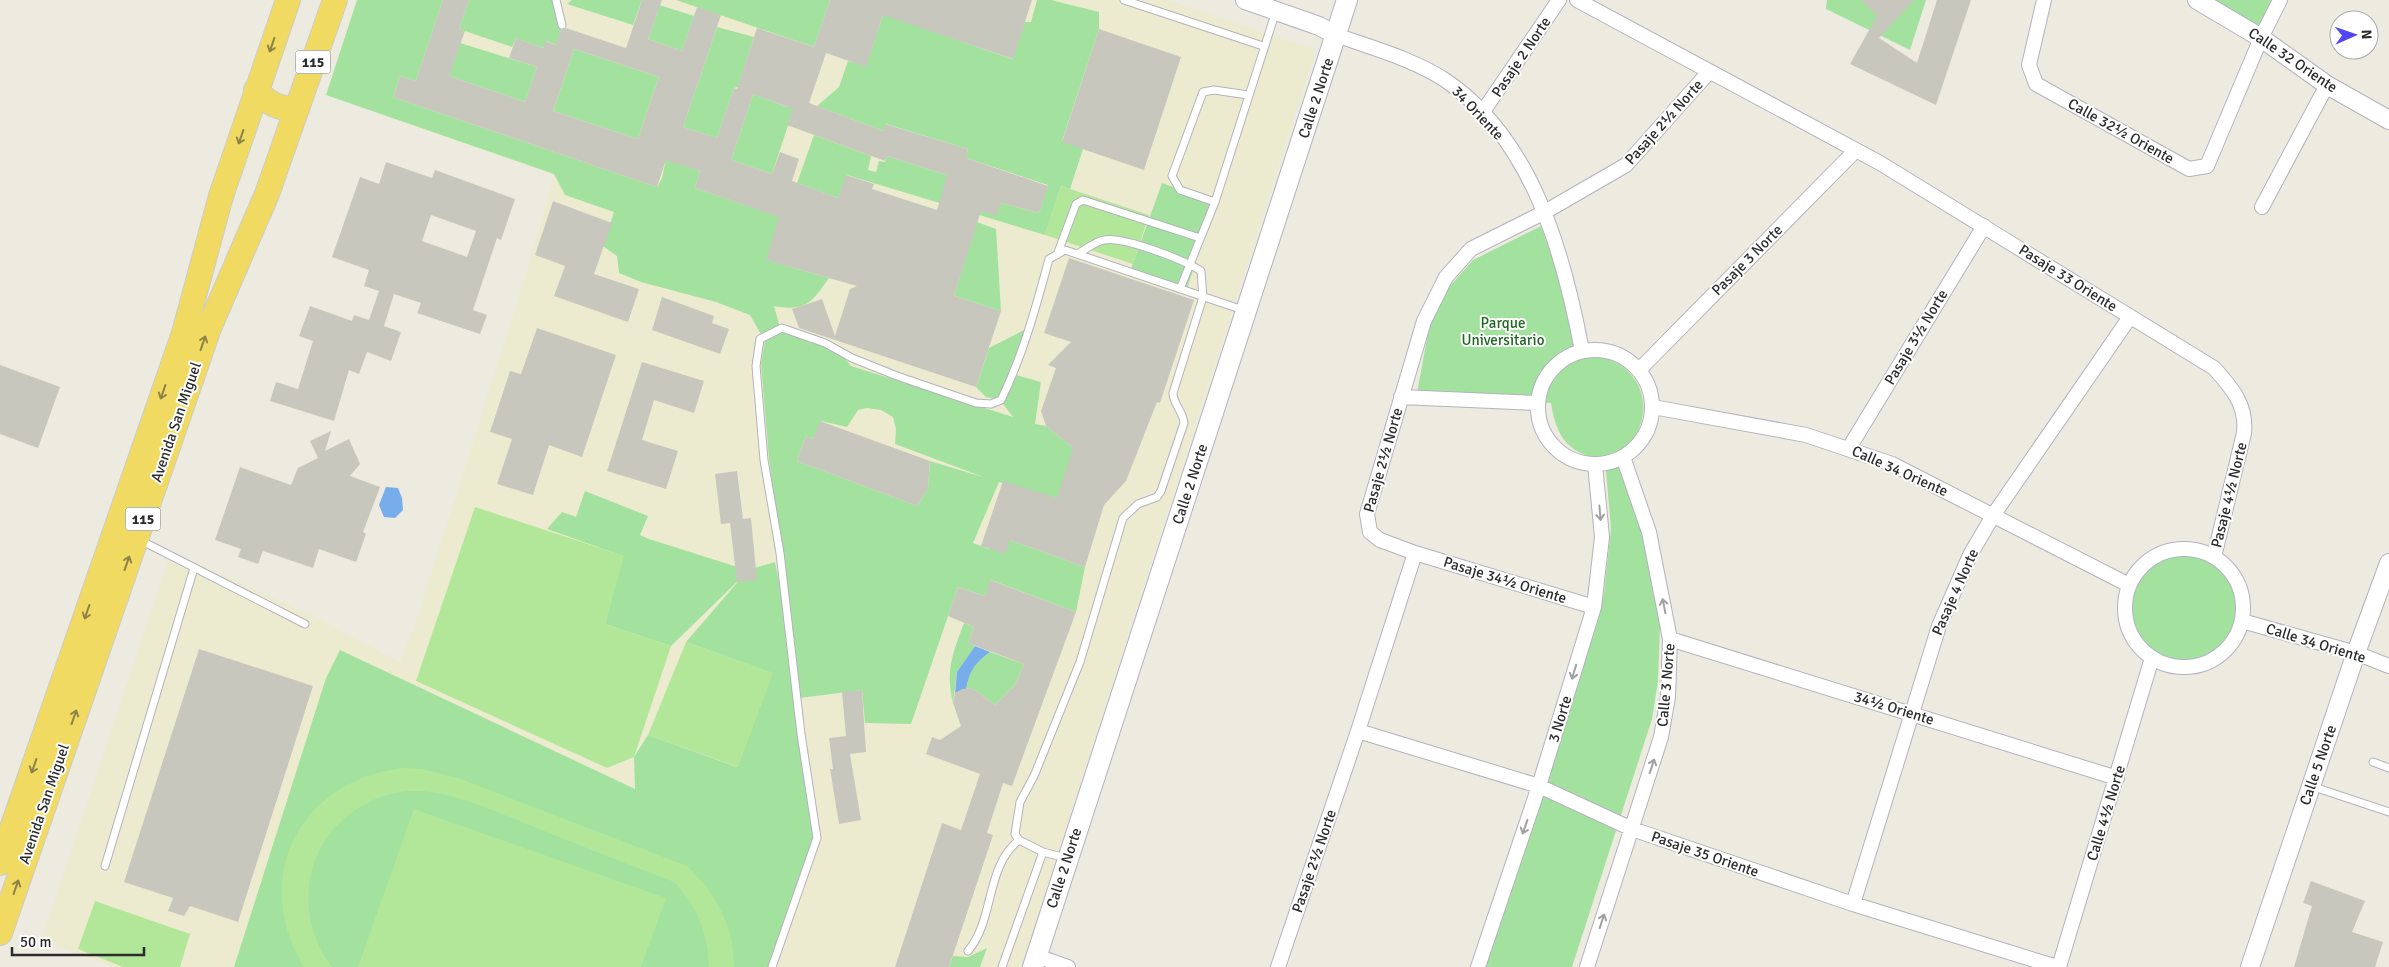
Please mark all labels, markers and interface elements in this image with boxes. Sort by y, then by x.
north arrow [2329,10,2379,60]
street label: Pasaje 2 Norte [1488,13,1554,101]
street label: Calle 32 Oriente [2245,24,2341,96]
text: N [2358,29,2375,40]
one-way arrow [267,37,276,52]
road number: 115 [296,51,330,74]
street label: Calle 2 Norte [1295,55,1337,141]
street label: Pasaje 2½ Norte [1621,76,1707,168]
street label: 34 Oriente [1448,82,1508,144]
street label: Calle 32½ Oriente [2065,94,2177,168]
one-way arrow [236,128,245,144]
street label: Pasaje 3 Norte [1708,221,1786,299]
street label: Pasaje 33 Oriente [2016,241,2120,315]
street label: Pasaje 3½ Norte [1880,286,1952,388]
park label: Parque Universitario [1462,314,1545,349]
one-way arrow [199,336,208,352]
street label: Avenida San Miguel [147,360,205,484]
one-way arrow [158,384,167,400]
street label: Pasaje 2½ Norte [1359,406,1407,514]
street label: Pasaje 4½ Norte [2207,440,2251,550]
street label: Calle 2 Norte [1169,441,1211,527]
street label: Calle 34 Oriente [1849,442,1951,500]
one-way arrow [1595,505,1605,521]
road number: 115 [126,508,160,530]
street label: Pasaje 4 Norte [1928,546,1982,638]
street label: Pasaje 34½ Oriente [1441,553,1569,607]
one-way arrow [123,556,132,571]
one-way arrow [1658,598,1668,614]
one-way arrow [82,604,91,619]
street label: Calle 34 Oriente [2264,619,2368,667]
street label: Calle 3 Norte [1653,643,1679,727]
one-way arrow [1569,663,1579,679]
street label: 34½ Oriente [1852,687,1936,729]
street label: 3 Norte [1544,693,1576,745]
one-way arrow [70,709,80,725]
street label: Calle 5 Norte [2296,722,2340,808]
street label: Avenida San Miguel [15,742,73,866]
one-way arrow [29,757,38,773]
one-way arrow [1648,759,1657,774]
street label: Calle 4½ Norte [2083,763,2129,863]
street label: Pasaje 2½ Norte [1288,807,1340,915]
one-way arrow [1520,818,1530,834]
street label: Calle 2 Norte [1043,825,1085,911]
street label: Pasaje 35 Oriente [1649,827,1761,881]
one-way arrow [12,880,21,895]
one-way arrow [1598,913,1608,929]
scale bar [12,924,145,956]
text: 50 m [20,933,51,951]

